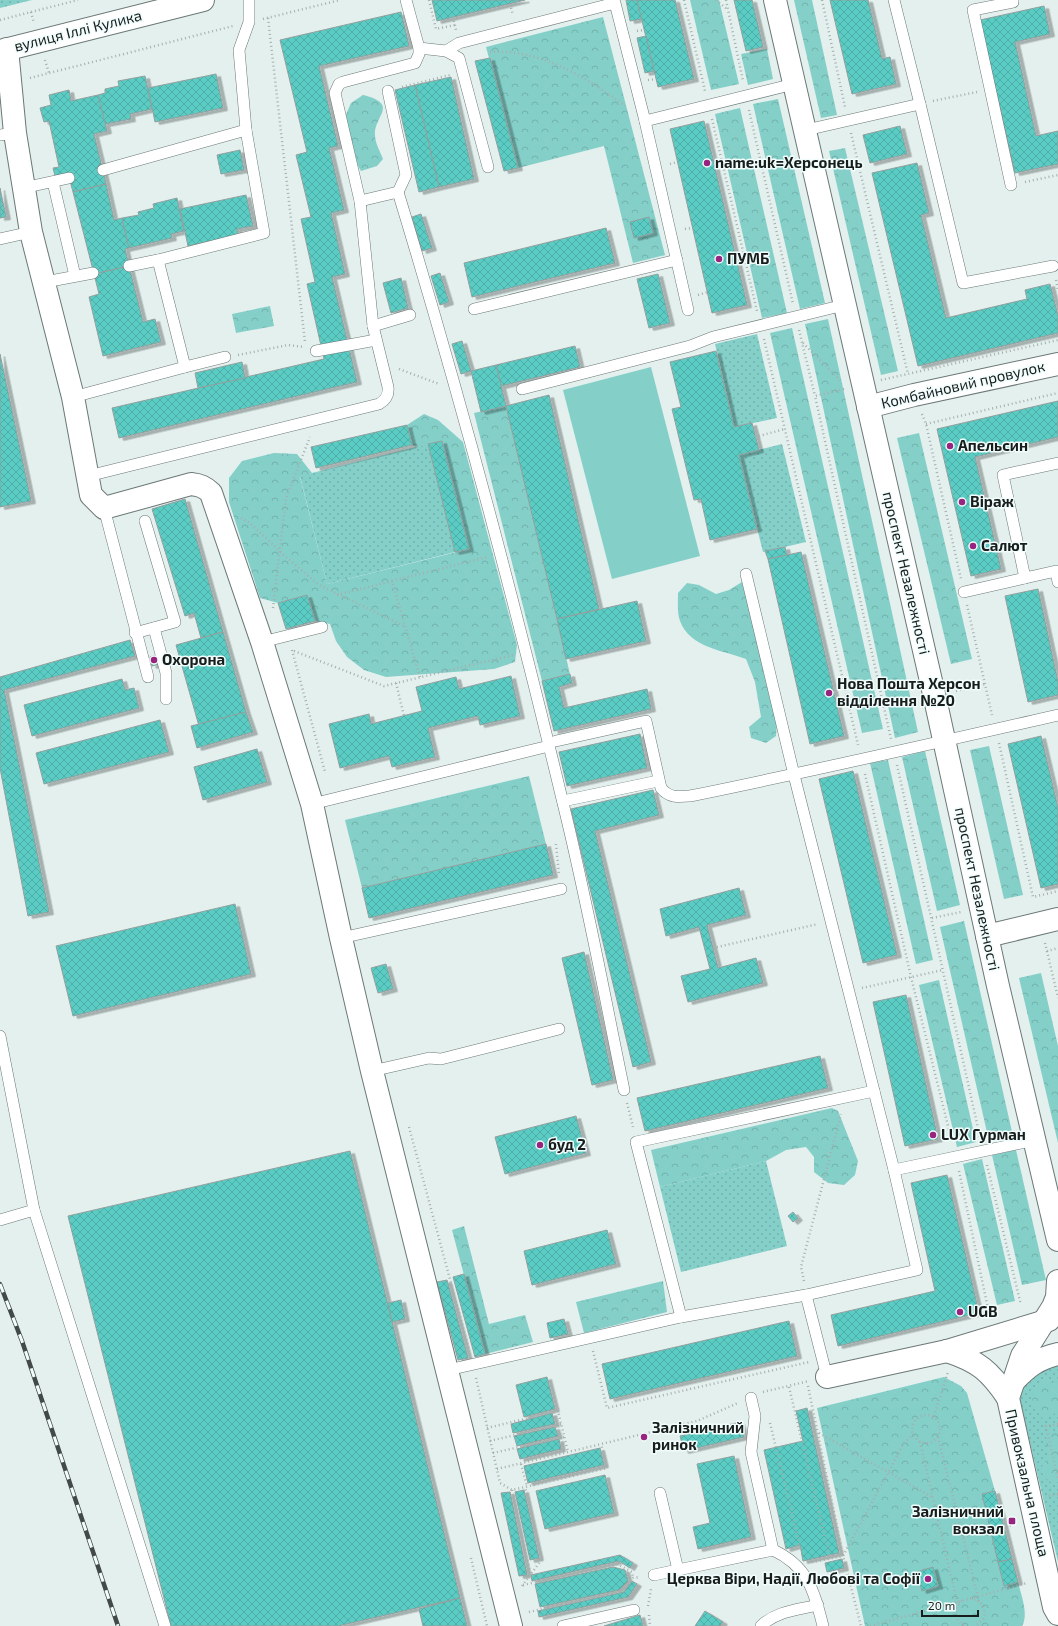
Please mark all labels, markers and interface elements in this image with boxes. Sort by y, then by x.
street label: вулиця Іллі Кулика [12,5,144,56]
place label: name:uk=Херсонець [715,153,863,171]
marker: name:uk=Херсонець [702,158,712,168]
place label: ПУМБ [727,249,769,267]
marker: ПУМБ [714,254,724,264]
street label: Комбайновий провулок [879,356,1047,413]
place label: Апельсин [958,436,1028,454]
marker: Апельсин [945,441,955,451]
street label: проспект Незалежності [879,490,934,656]
place label: Віраж [970,492,1014,510]
marker: Віраж [957,497,967,507]
place label: Салют [981,536,1028,554]
marker: Салют [968,541,978,551]
place label: Охорона [162,650,225,668]
marker: Охорона [149,655,159,665]
place label: Нова Пошта Херсон відділення №20 [837,674,981,709]
marker: Нова Пошта Херсон відділення №20 [824,688,834,698]
street label: проспект Незалежності [952,805,1004,972]
place label: LUX Гурман [941,1125,1026,1143]
marker: LUX Гурман [928,1130,938,1140]
place label: буд 2 [548,1135,586,1153]
marker: буд 2 [535,1140,545,1150]
place label: UGB [968,1302,998,1320]
marker: UGB [955,1307,965,1317]
street label: Привокзальна площа [1002,1407,1054,1558]
place label: Залізничний ринок [652,1418,744,1453]
marker: Залізничний ринок [639,1432,649,1442]
place label: Залізничний вокзал [912,1502,1004,1537]
marker: Залізничний вокзал [1007,1516,1017,1526]
place label: Церква Віри, Надії, Любові та Софії [667,1569,921,1587]
marker: Церква Віри, Надії, Любові та Софії [923,1574,933,1584]
scale bar [922,1592,978,1618]
text: 20 m [928,1598,955,1612]

